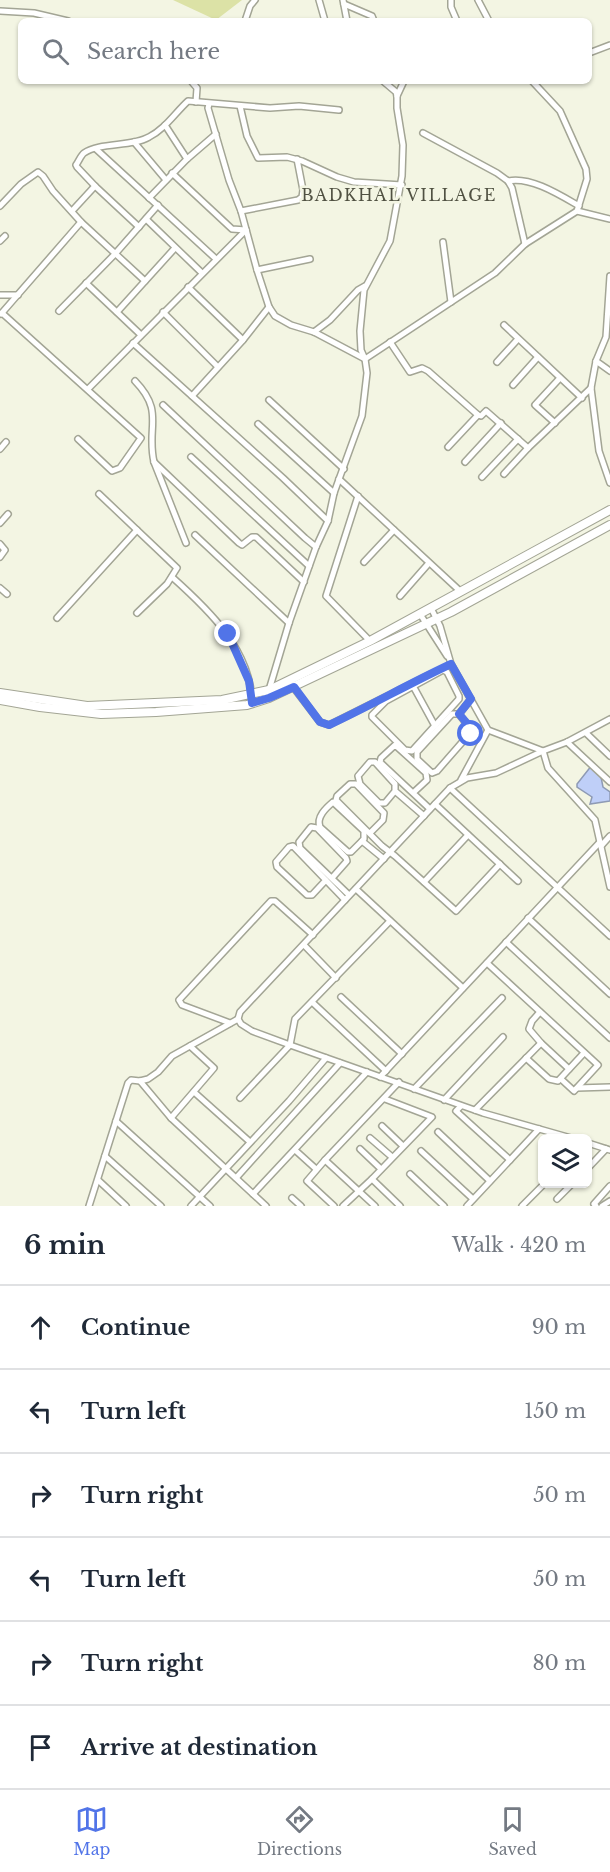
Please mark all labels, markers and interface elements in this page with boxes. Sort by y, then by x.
search box [18,18,592,84]
icon: search [39,35,72,68]
text: Search here [87,38,220,65]
district label: BADKHAL VILLAGE [301,185,497,205]
route end [214,620,240,646]
route start [457,720,483,746]
map controls [538,1134,592,1188]
button: layers [538,1134,592,1188]
text: 6 min [24,1229,105,1261]
text: Walk · 420 m [452,1233,586,1257]
icon: ahead [24,1311,57,1344]
text: Continue [81,1314,190,1341]
text: 90 m [532,1315,586,1339]
icon: left [24,1395,57,1428]
text: Turn left [81,1398,186,1425]
text: 150 m [524,1399,586,1423]
icon: right [24,1479,57,1512]
text: Turn right [81,1482,203,1509]
text: 50 m [533,1483,586,1507]
icon: left [24,1563,57,1596]
text: Turn left [81,1566,186,1593]
text: 50 m [533,1567,586,1591]
icon: right [24,1647,57,1680]
text: Turn right [81,1650,203,1677]
text: 80 m [532,1651,586,1675]
icon: arrive [24,1731,57,1764]
text: Arrive at destination [81,1734,318,1761]
tab: Map [73,1803,110,1859]
tab: Directions [257,1803,342,1859]
tab: Saved [488,1803,537,1859]

